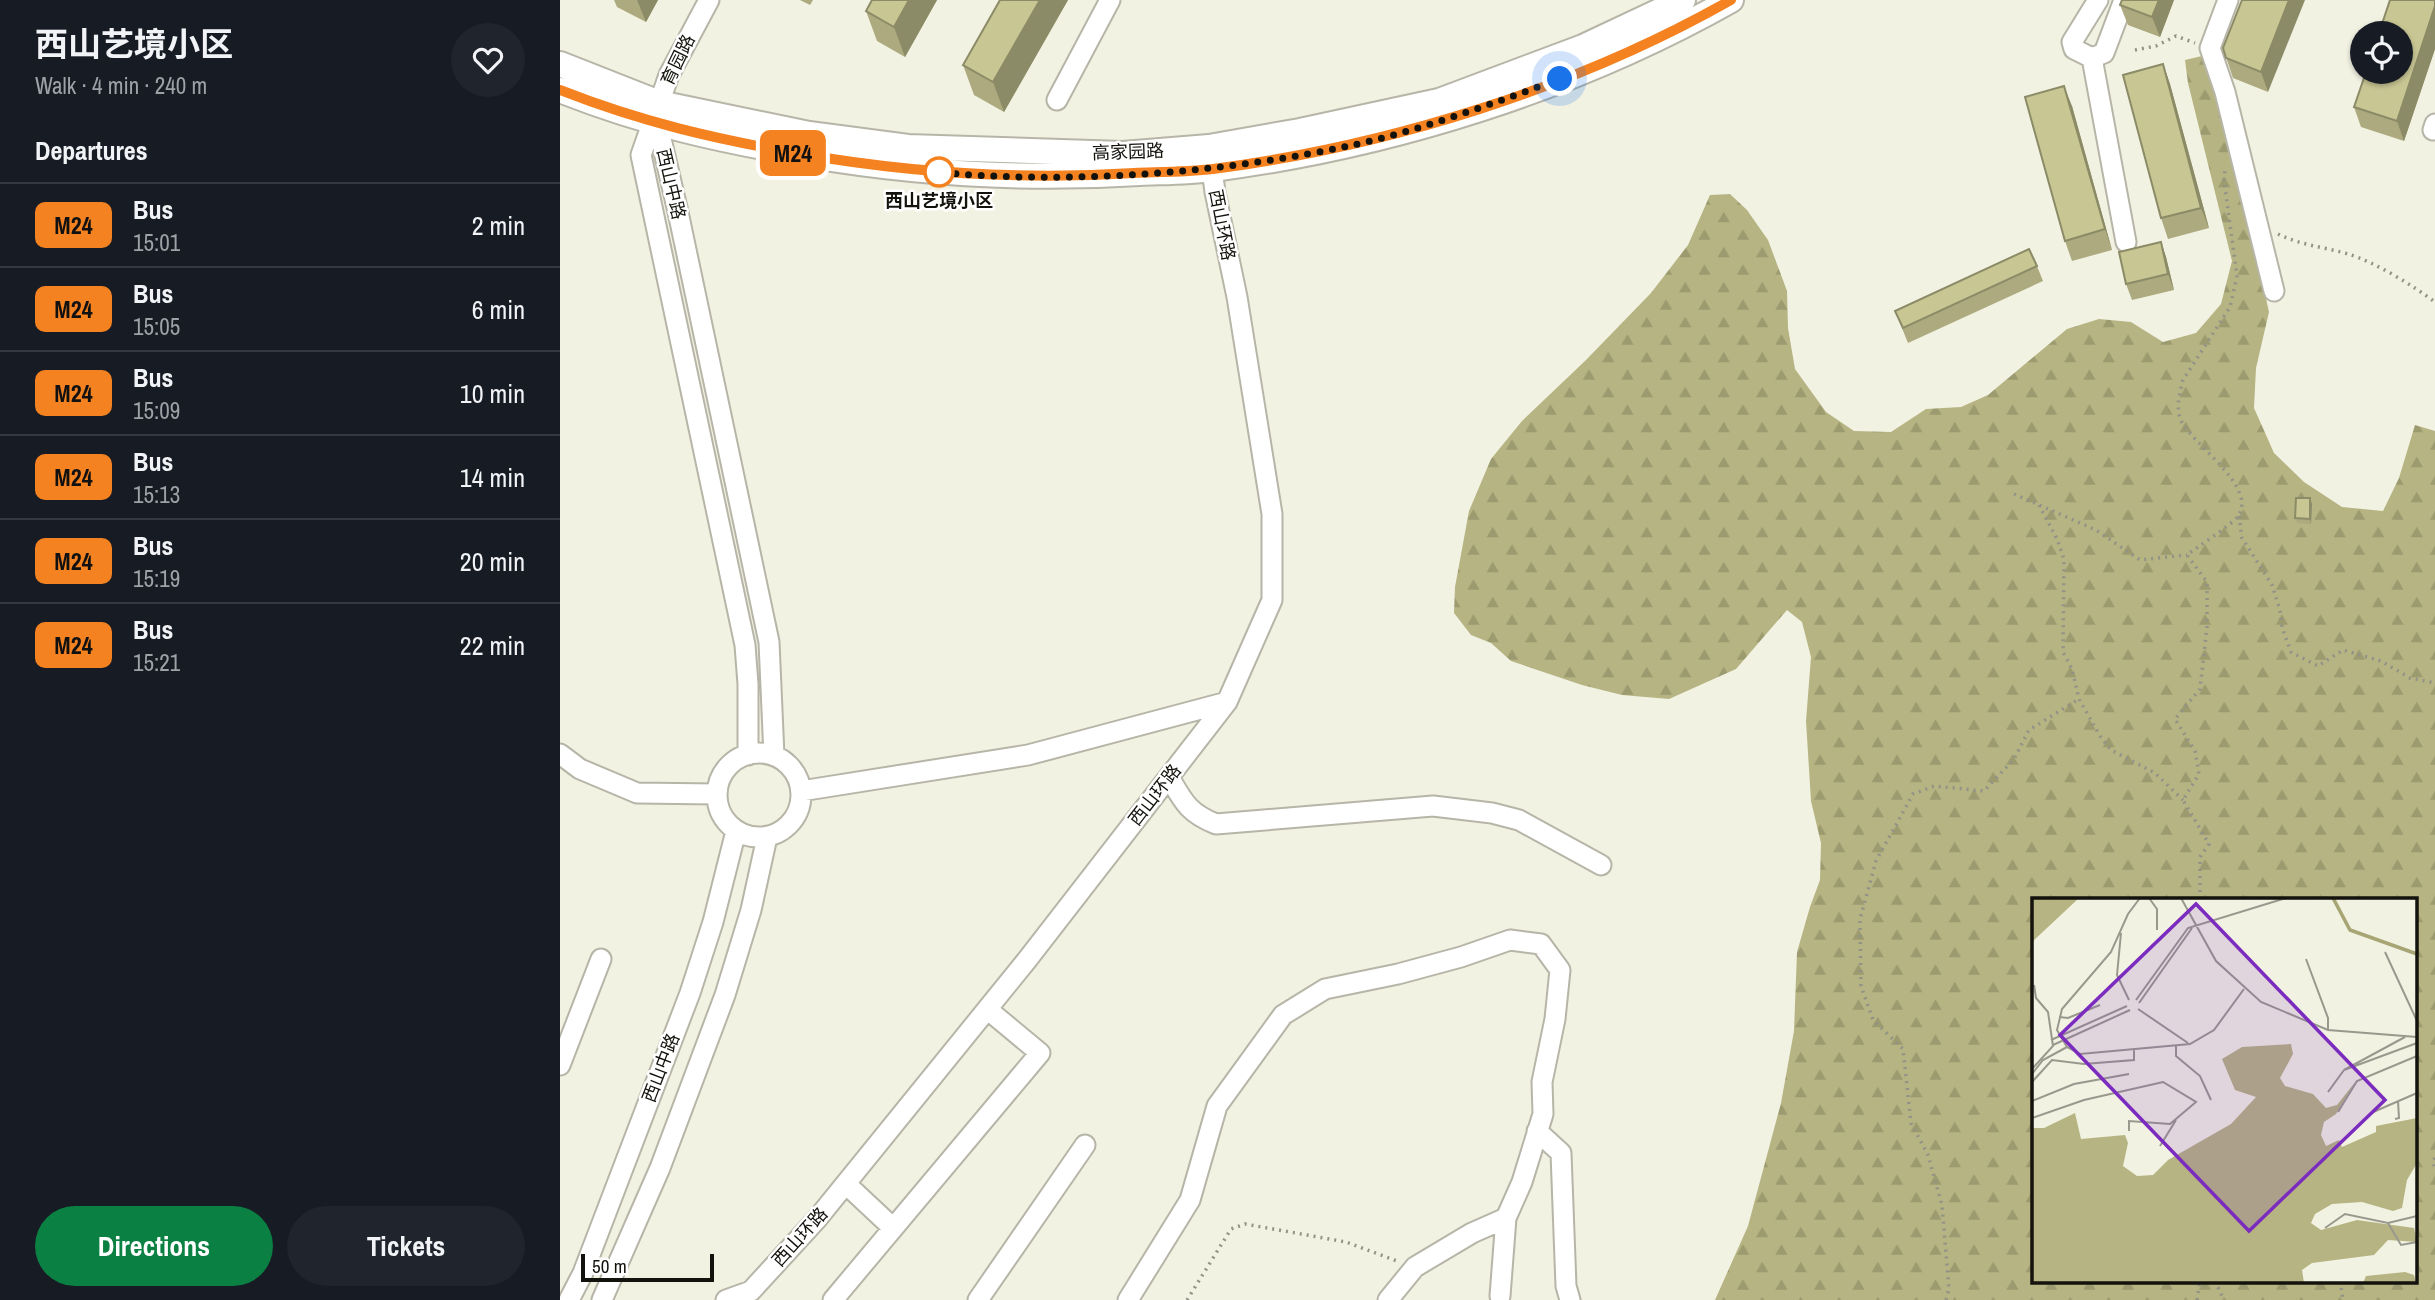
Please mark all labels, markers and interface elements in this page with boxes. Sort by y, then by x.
map controls [2350,21,2413,84]
button: locate [2350,21,2413,84]
text: 西山艺境小区 [35,22,233,66]
button: heart [451,23,525,97]
street label: 育园路 [654,30,701,90]
your location [1542,61,1577,96]
text: Walk · 4 min · 240 m [35,70,207,101]
line badge: M24 [753,130,833,176]
text: Departures [35,133,148,168]
text: M24 [774,137,812,169]
street label: 高家园路 [1092,138,1164,165]
street label: 西山中路 [651,146,692,222]
marker: 西山艺境小区 [924,157,954,187]
street label: 西山环路 [1203,187,1242,263]
place label: 西山艺境小区 [885,188,993,213]
text: Bus [133,192,173,227]
text: 2 min [472,208,525,243]
text: M24 [54,209,93,241]
text: 15:01 [133,227,180,258]
text: Bus [133,276,173,311]
text: 6 min [472,292,525,327]
text: M24 [54,293,93,325]
text: 15:05 [133,311,180,342]
text: Bus [133,360,173,395]
text: 10 min [460,376,525,411]
text: M24 [54,377,93,409]
text: 15:09 [133,395,180,426]
text: Bus [133,444,173,479]
text: 14 min [460,460,525,495]
text: M24 [54,461,93,493]
text: 15:13 [133,479,180,510]
text: Bus [133,528,173,563]
text: 20 min [460,544,525,579]
text: M24 [54,545,93,577]
text: 15:19 [133,563,180,594]
text: Bus [133,612,173,647]
text: 22 min [460,628,525,663]
text: M24 [54,629,93,661]
text: 15:21 [133,647,180,678]
street label: 西山环路 [1123,759,1187,831]
inset map [2032,898,2417,1282]
street label: 西山中路 [636,1030,685,1106]
street label: 西山环路 [766,1202,833,1272]
button: Directions [35,1206,273,1286]
button: Tickets [287,1206,525,1286]
scale bar [581,1251,714,1283]
text: 50 m [592,1253,627,1279]

